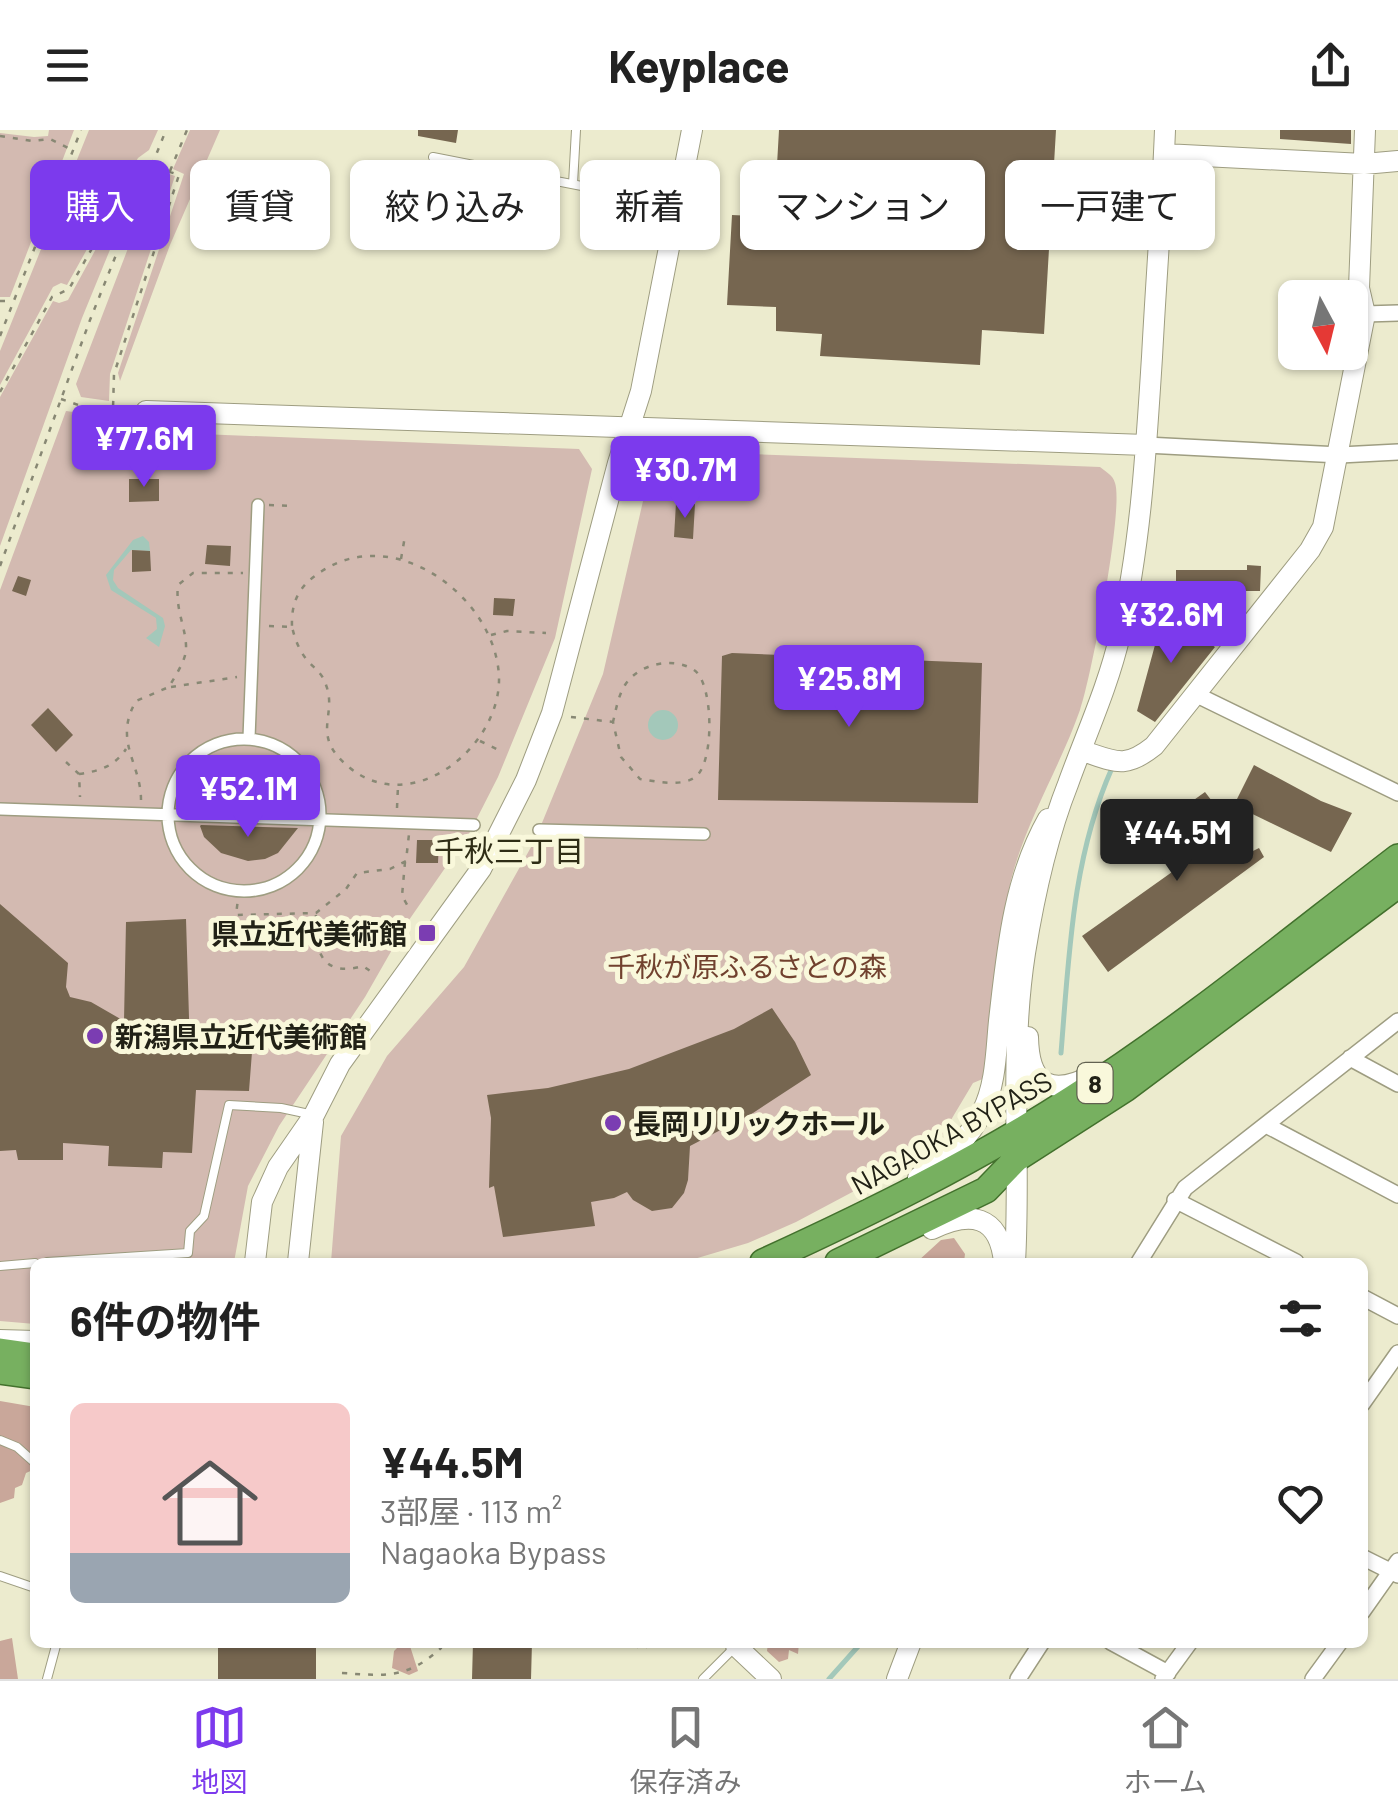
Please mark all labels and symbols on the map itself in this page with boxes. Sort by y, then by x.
north arrow [1278,280,1368,370]
pin: ¥77.6M [63,405,225,490]
pin: ¥30.7M [604,436,766,521]
pin: ¥32.6M [1090,581,1252,666]
pin: ¥25.8M [768,645,930,730]
pin: ¥52.1M [167,755,329,840]
pin: ¥44.5M [1096,799,1258,884]
district label: 千秋三丁目 [434,832,584,868]
place label: 県立近代美術館 [211,916,407,950]
marker: 県立近代美術館 [416,922,438,944]
park label: 千秋が原ふるさとの森 [607,949,887,983]
place label: 新潟県立近代美術館 [115,1019,367,1053]
marker: 新潟県立近代美術館 [84,1025,106,1047]
street label: NAGAOKA BYPASS [845,1063,1057,1201]
road number: 8 [1078,1063,1112,1103]
place label: 長岡リリックホール [633,1106,885,1140]
marker: 長岡リリックホール [602,1112,624,1134]

